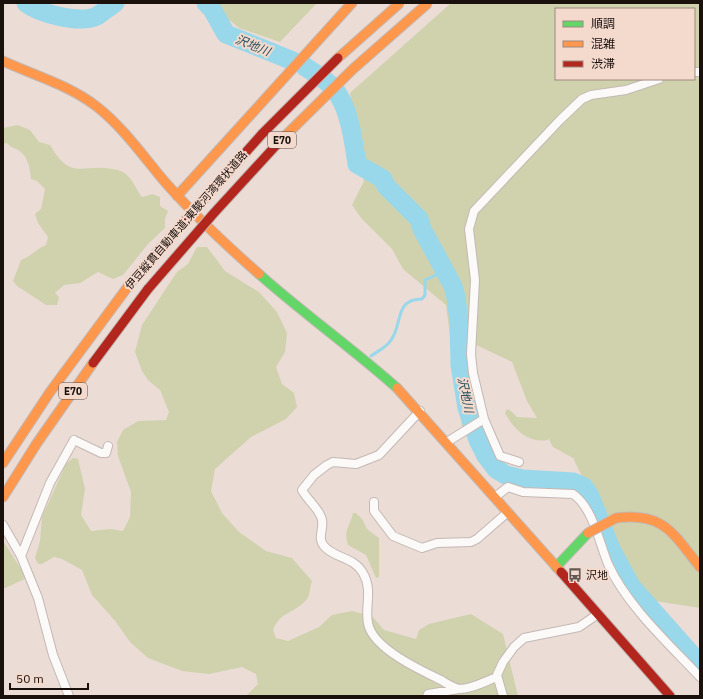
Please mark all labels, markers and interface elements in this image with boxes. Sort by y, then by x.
legend [555,8,695,80]
text: 順調 [591,16,615,31]
water label: 沢地川 [233,31,274,59]
text: 混雑 [591,36,615,51]
text: 渋滞 [591,56,615,71]
road number: E70 [268,132,296,148]
street label: 伊豆縦貫自動車道;東駿河湾環状道路 [122,148,250,292]
water label: 沢地川 [455,376,477,416]
road number: E70 [59,383,87,399]
bus stop icon: 沢地 [567,567,583,583]
place label: 沢地 [586,568,608,582]
scale bar [10,665,88,691]
text: 50 m [16,671,44,686]

